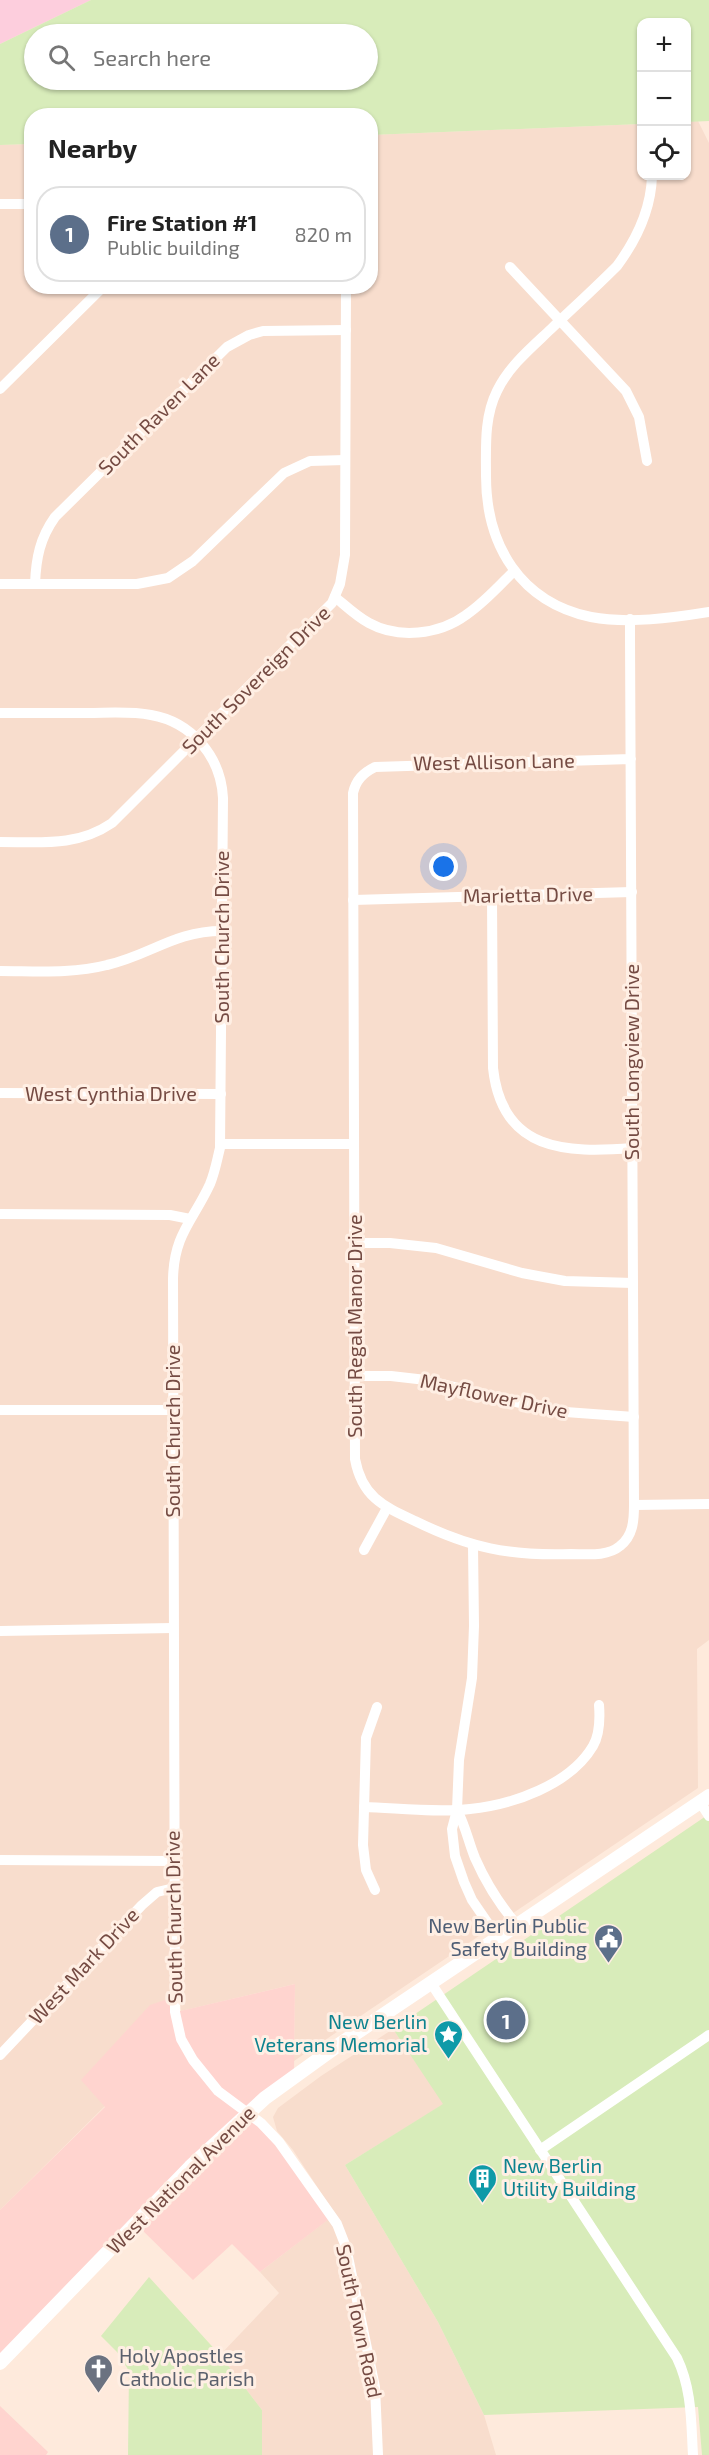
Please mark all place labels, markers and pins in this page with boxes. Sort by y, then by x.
place label: New Berlin Public Safety Building [428,1913,587,1960]
public building icon: New Berlin Public Safety Building [592,1922,624,1964]
pin: 1 [486,1998,526,2042]
place label: New Berlin Veterans Memorial [254,2009,427,2056]
place icon: New Berlin Veterans Memorial [432,2018,464,2060]
place label: New Berlin Utility Building [503,2153,636,2200]
building icon: New Berlin Utility Building [466,2162,498,2204]
place label: Holy Apostles Catholic Parish [119,2343,255,2390]
church icon: Holy Apostles Catholic Parish [82,2352,114,2394]

